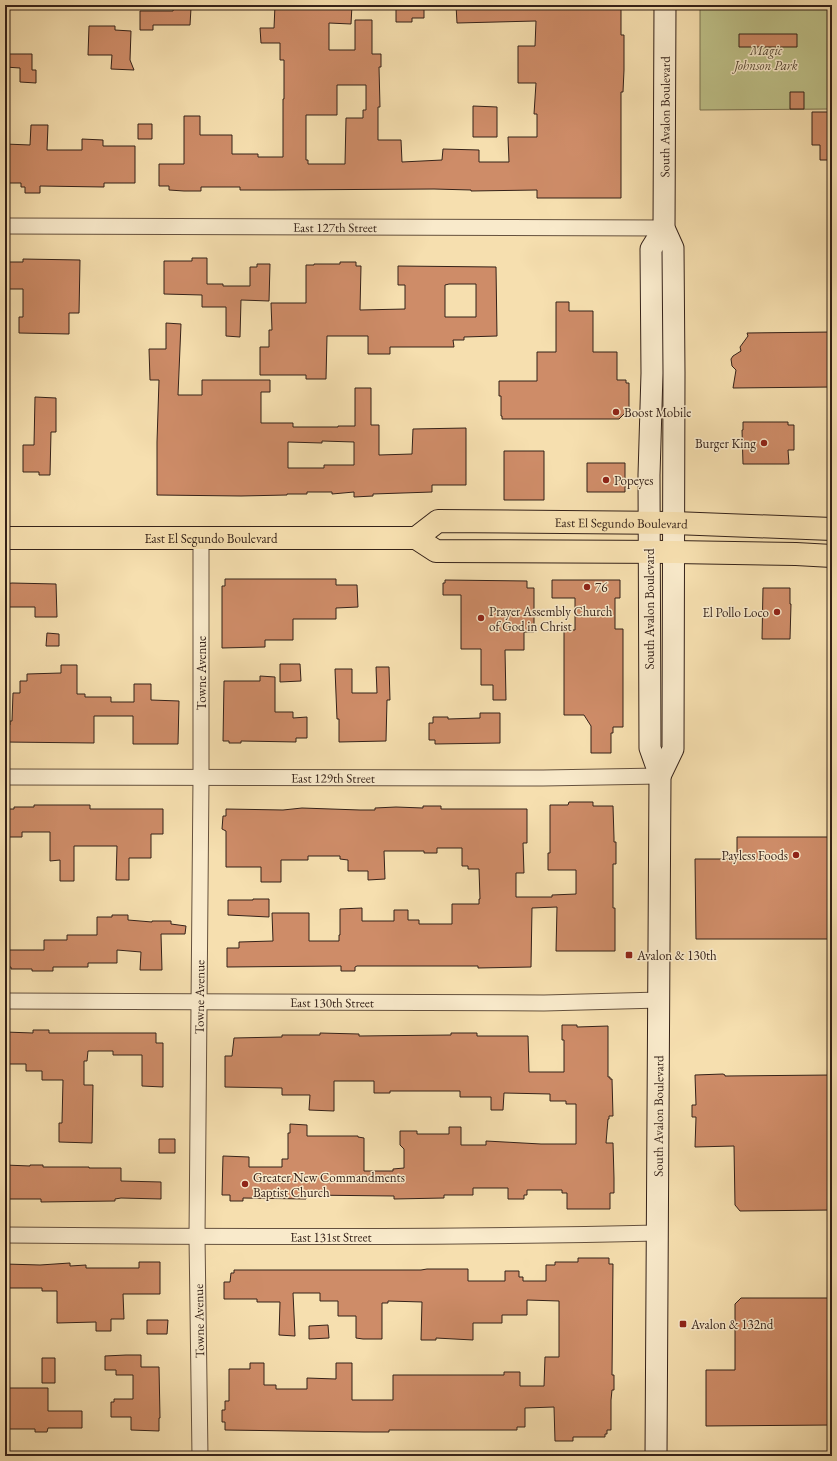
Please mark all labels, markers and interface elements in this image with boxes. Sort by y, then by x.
park label: Magic Johnson Park [731,42,798,74]
street label: South Avalon Boulevard [656,56,673,178]
street label: East 127th Street [293,218,377,236]
place label: Boost Mobile [624,404,691,421]
marker: Boost Mobile [611,407,621,417]
place label: Burger King [695,435,756,452]
marker: Burger King [759,438,769,448]
place label: Popeyes [614,472,653,489]
marker: Popeyes [601,475,611,485]
street label: East El Segundo Boulevard [555,513,688,532]
street label: East El Segundo Boulevard [144,530,278,547]
street label: South Avalon Boulevard [641,548,658,670]
place label: 76 [595,579,607,596]
marker: 76 [582,582,592,592]
place label: Prayer Assembly Church of God in Christ [489,603,613,635]
place label: El Pollo Loco [702,604,769,621]
marker: El Pollo Loco [772,607,782,617]
marker: Prayer Assembly Church of God in Christ [476,613,486,623]
street label: Towne Avenue [193,636,210,710]
street label: East 129th Street [291,769,375,786]
place label: Payless Foods [722,847,788,864]
marker: Payless Foods [791,850,801,860]
place label: Avalon & 130th [636,947,717,964]
marker: Avalon & 130th [624,950,634,960]
street label: Towne Avenue [190,960,208,1034]
street label: East 130th Street [290,994,374,1011]
street label: South Avalon Boulevard [649,1055,667,1177]
place label: Greater New Commandments Baptist Church [253,1169,405,1201]
marker: Greater New Commandments Baptist Church [240,1179,250,1189]
street label: East 131st Street [290,1228,372,1245]
street label: Towne Avenue [190,1284,208,1358]
place label: Avalon & 132nd [690,1316,774,1333]
marker: Avalon & 132nd [678,1319,688,1329]

